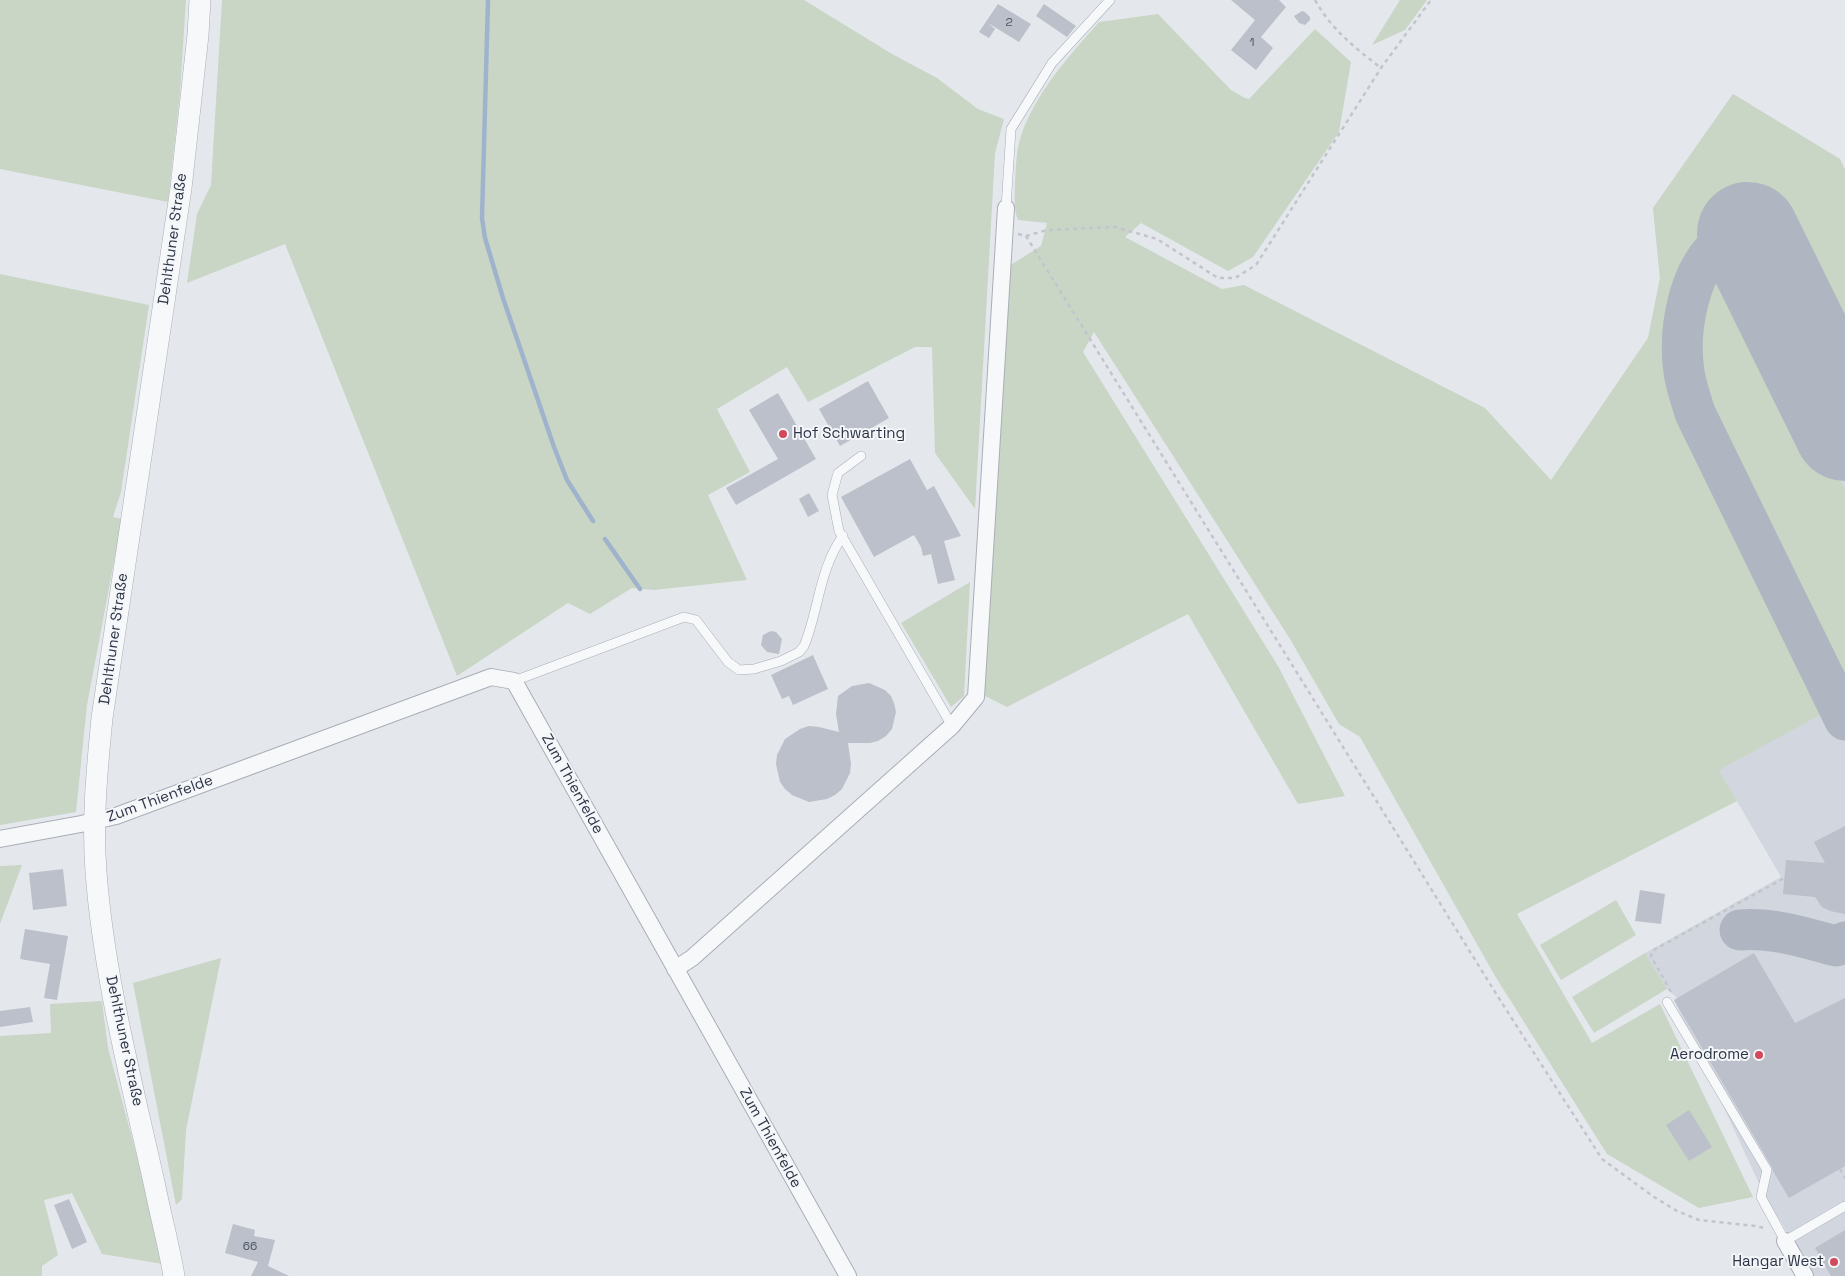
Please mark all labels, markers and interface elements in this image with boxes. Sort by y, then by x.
house number: 2 [1005,16,1013,30]
house number: 1 [1249,36,1255,50]
street label: Dehlthuner Straße [155,172,191,306]
place label: Hof Schwarting [793,425,905,443]
marker: Hof Schwarting [777,428,789,440]
street label: Dehlthuner Straße [96,572,132,706]
street label: Zum Thienfelde [537,731,607,837]
street label: Zum Thienfelde [105,771,215,827]
street label: Dehlthuner Straße [101,974,147,1108]
place label: Aerodrome [1670,1046,1749,1064]
marker: Aerodrome [1753,1049,1765,1061]
street label: Zum Thienfelde [735,1085,805,1191]
house number: 66 [243,1240,257,1254]
place label: Hangar West [1732,1253,1824,1271]
marker: Hangar West [1828,1256,1840,1268]

